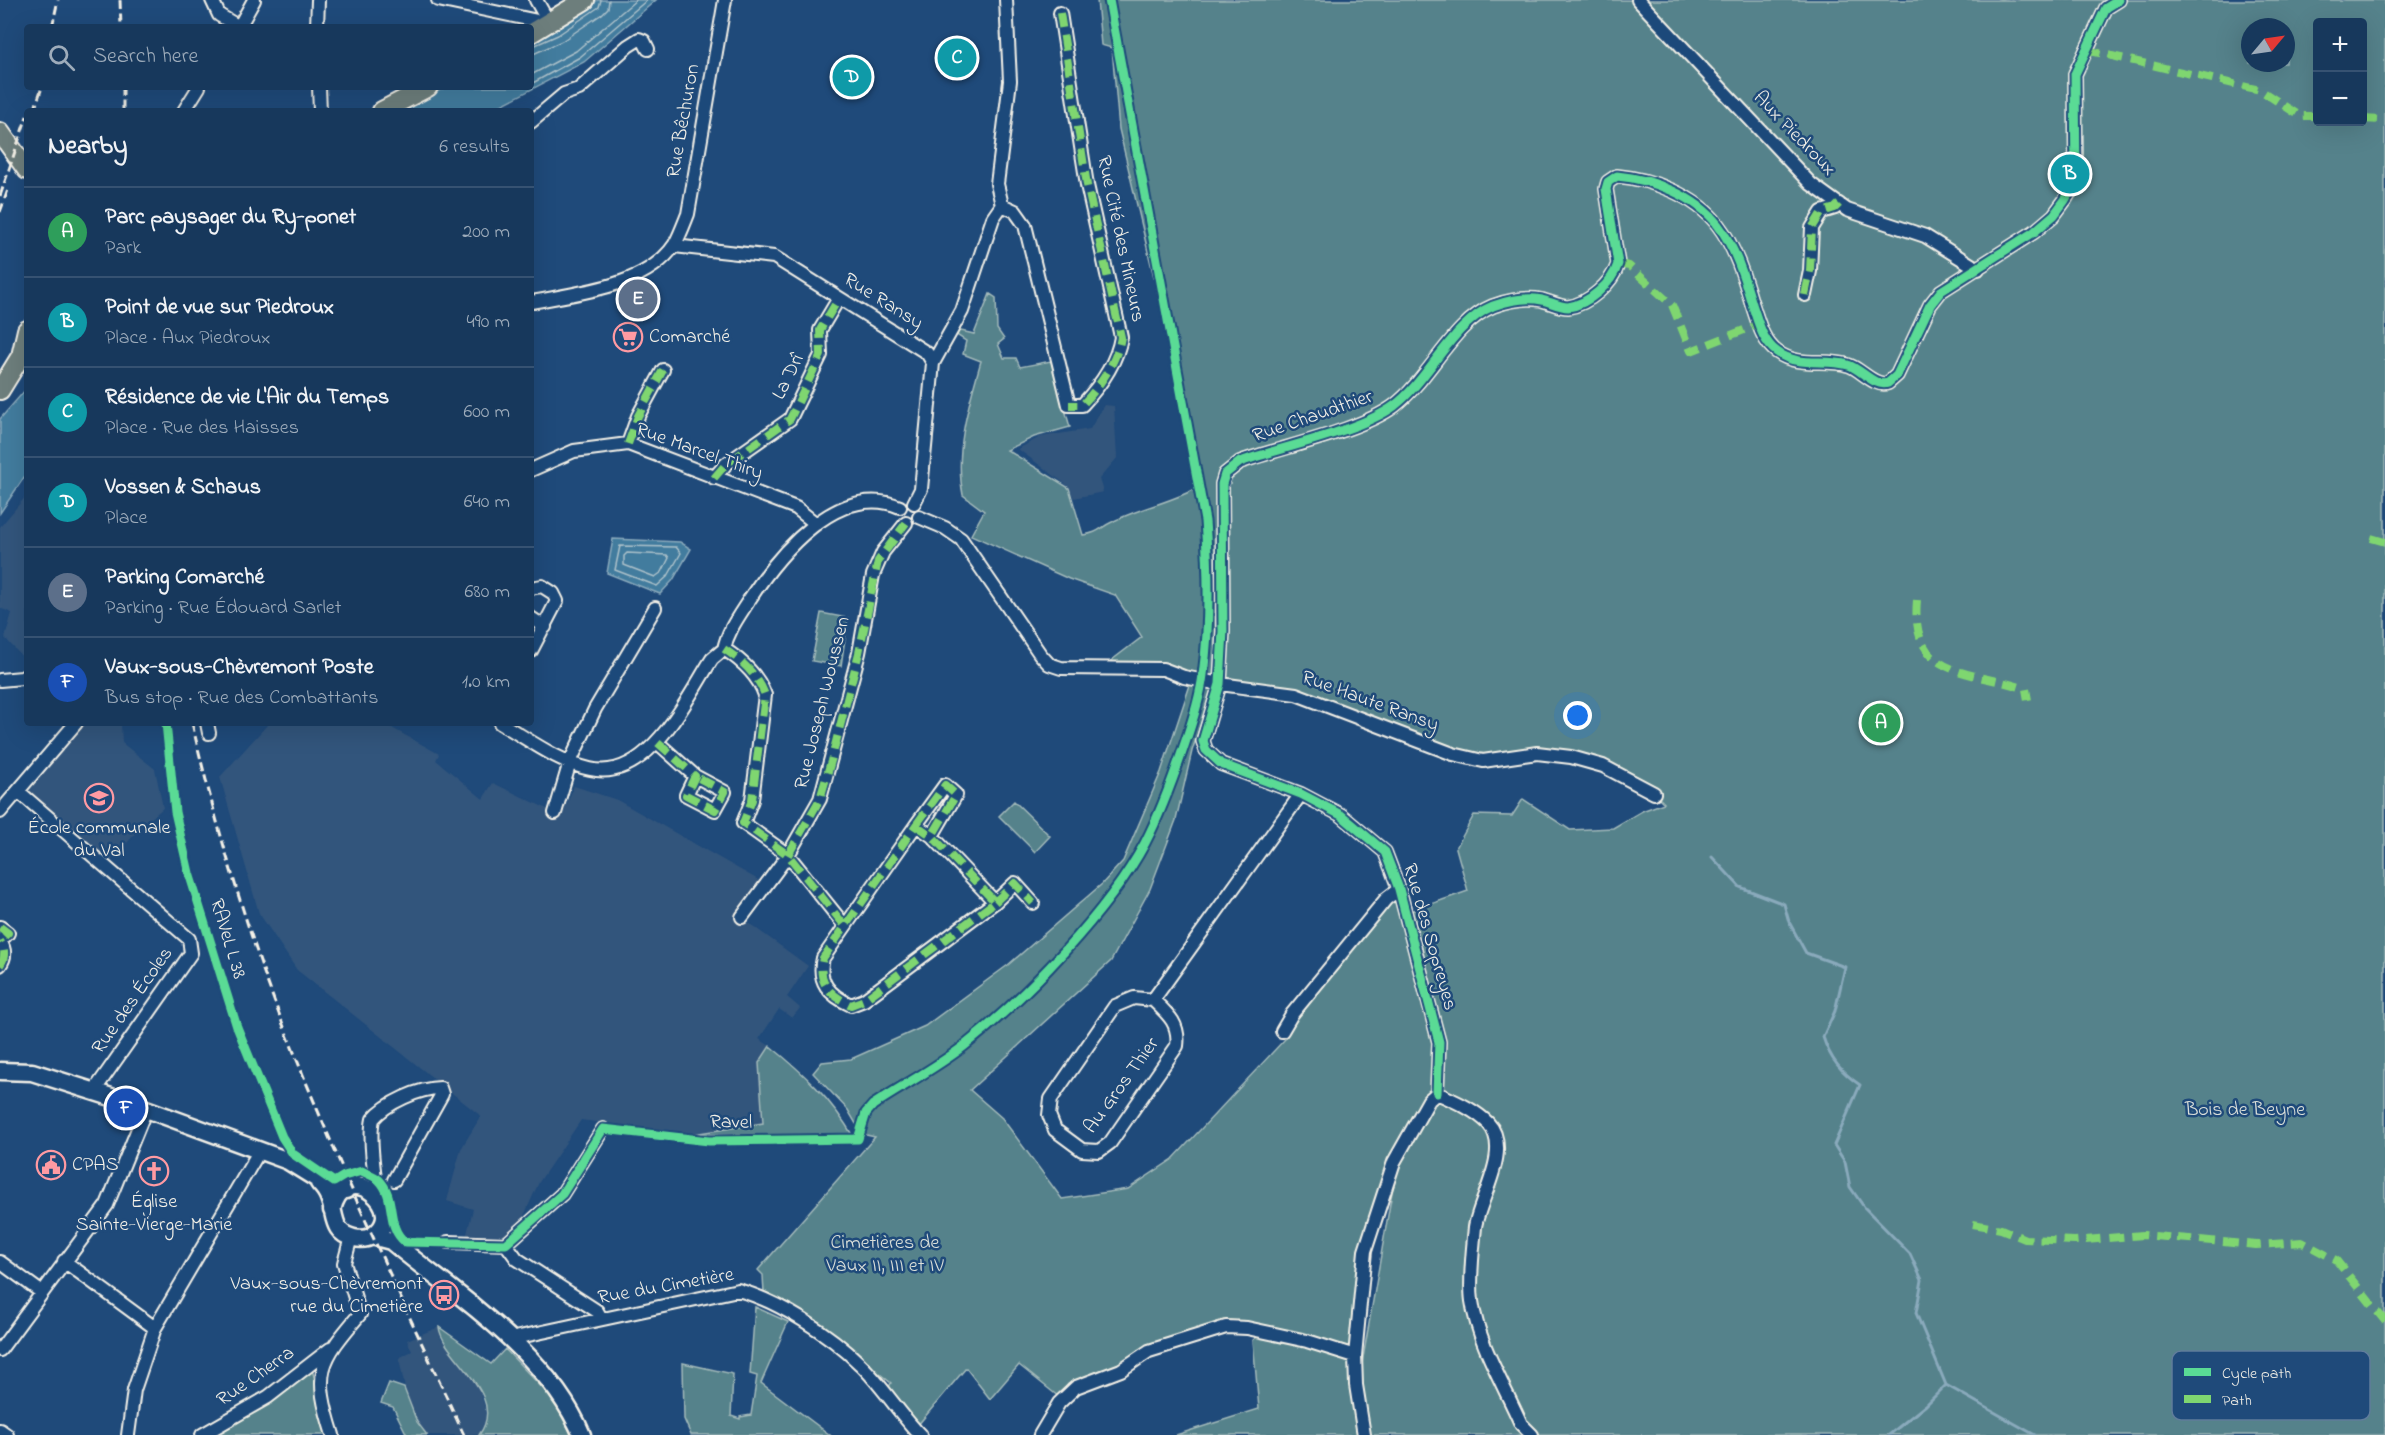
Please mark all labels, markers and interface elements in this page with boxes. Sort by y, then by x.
north arrow [2241,18,2295,72]
map controls [2313,18,2367,126]
button: + [2313,18,2367,72]
search box [24,24,534,90]
pin: C [938,36,976,80]
icon: search [45,41,78,74]
text: Search here [93,41,198,73]
pin: D [832,54,872,100]
street label: Rue Bêchuron [660,62,708,180]
button: − [2313,72,2367,126]
street label: Aux Piedroux [1746,85,1842,183]
text: Nearby [48,128,127,166]
text: 6 results [439,133,510,162]
pin: B [2050,152,2090,196]
street label: Rue Cité des Mineurs [1088,153,1152,325]
text: Parc paysager du Ry-ponet [105,202,356,234]
text: A [61,218,74,247]
text: 200 m [462,218,510,247]
text: Park [105,234,141,263]
street label: Rue Ransy [837,266,929,338]
pin: E [618,276,658,322]
text: Point de vue sur Piedroux [105,292,334,324]
text: B [61,308,74,337]
text: 490 m [467,308,510,337]
supermarket icon: Comarché [612,321,644,353]
place label: Comarché [649,323,730,352]
text: Place · Aux Piedroux [105,324,270,353]
street label: La Drî [766,348,813,405]
text: Résidence de vie L'Air du Temps [105,382,389,414]
street label: Rue Chaudthier [1249,383,1378,451]
text: C [62,398,73,427]
text: 600 m [463,398,510,427]
text: Place · Rue des Haisses [105,414,299,443]
street label: Rue Marcel Thiry [631,416,767,488]
text: Vossen & Schaus [105,472,261,504]
text: D [60,488,75,517]
text: 640 m [464,488,510,517]
text: Place [105,504,147,533]
text: Parking Comarché [105,562,264,594]
text: E [61,578,74,607]
text: 680 m [465,578,510,607]
text: Parking · Rue Édouard Sarlet [105,594,342,623]
street label: Rue Joseph Woussen [788,614,859,792]
text: Vaux-sous-Chèvremont Poste [105,652,374,684]
street label: Rue Haute Ransy [1297,664,1443,740]
text: F [61,668,74,697]
text: 1.0 km [462,668,510,697]
text: Bus stop · Rue des Combattants [105,684,379,713]
pin: A [1862,700,1900,746]
your location [1563,701,1592,730]
school or university icon: École communale du Val [83,782,115,814]
place label: École communale du Val [28,814,170,866]
street label: Rue des Sopreyes [1394,860,1464,1014]
street label: RAVeL L 38 [201,895,253,983]
street label: Rue des Écoles [85,941,181,1061]
street label: Au Gros Thier [1077,1031,1167,1140]
pin: F [106,1086,146,1130]
park label: Bois de Beyne [2184,1096,2305,1125]
street label: Ravel [710,1108,752,1138]
public building icon: CPAS [35,1149,67,1181]
place label: CPAS [72,1151,119,1180]
church icon: Église Sainte-Vierge-Marie [138,1155,170,1187]
place label: Église Sainte-Vierge-Marie [76,1188,232,1241]
park label: Cimetières de Vaux II, III et IV [825,1229,944,1281]
street label: Rue du Cimetière [596,1261,736,1313]
place label: Vaux-sous-Chèvremont rue du Cimetière [230,1270,423,1322]
bus stop icon: Vaux-sous-Chèvremont rue du Cimetière [428,1279,460,1311]
street label: Rue Cherra [211,1340,301,1414]
legend [2172,1351,2370,1420]
text: Cycle path [2222,1362,2291,1386]
text: Path [2222,1389,2252,1413]

